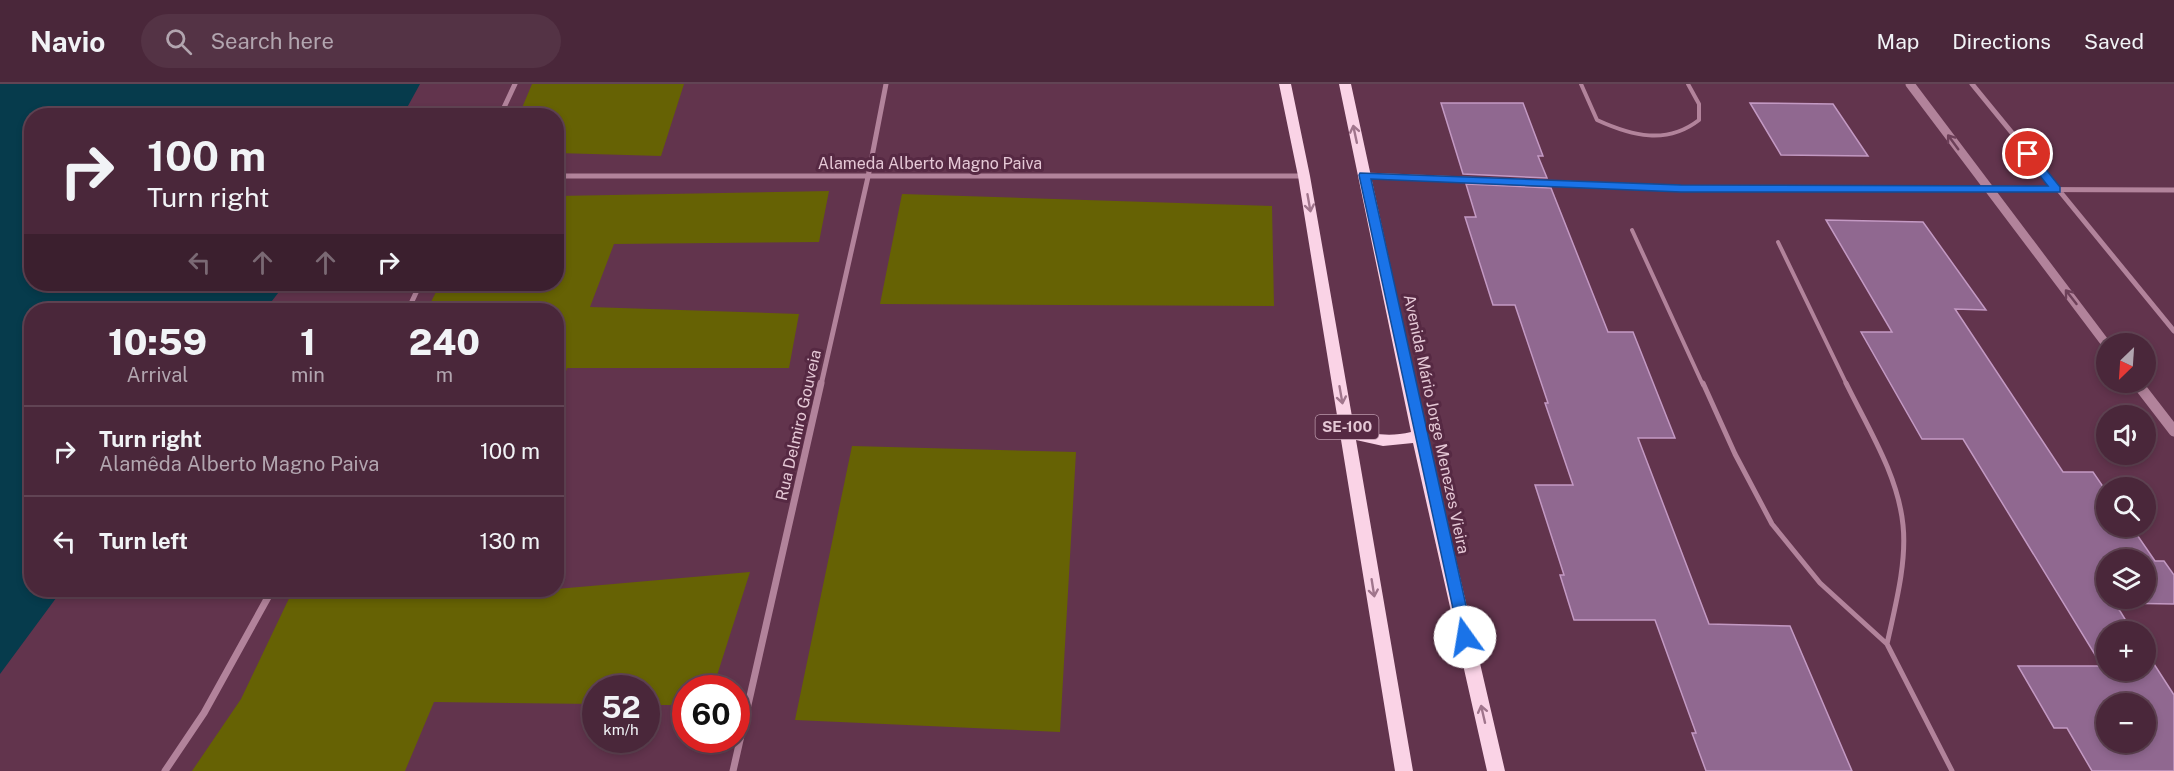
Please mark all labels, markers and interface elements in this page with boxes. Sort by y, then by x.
search box [141,14,561,68]
text: Navio [30,25,105,58]
icon: search [162,25,195,58]
text: Search here [210,28,334,54]
text: Map [1877,29,1919,54]
text: Directions [1952,29,2051,54]
text: Saved [2084,29,2144,54]
one-way arrow [1349,125,1361,144]
pin [2002,128,2053,179]
text: 100 m [147,131,266,180]
icon: right [48,132,126,210]
one-way arrow [1946,134,1959,150]
icon: arrive [2011,137,2044,170]
street label: Alameda Alberto Magno Paiva [818,154,1042,173]
text: Turn right [147,181,270,213]
one-way arrow [1304,193,1315,212]
icon: left [183,246,216,279]
icon: ahead [246,246,279,279]
icon: ahead [309,246,342,279]
icon: right [372,246,405,279]
one-way arrow [2064,290,2077,306]
street label: Avenida Mário Jorge Menezes Vieira [1400,293,1473,556]
text: 10:59 [108,321,207,363]
text: 1 [300,321,316,363]
text: 240 [409,321,480,363]
north arrow [2096,333,2156,393]
map controls [2096,333,2156,753]
street label: Rua Delmiro Gouveia [772,348,825,502]
text: Arrival [127,363,188,387]
text: min [291,363,325,387]
text: m [436,363,453,387]
one-way arrow [1336,385,1347,405]
button: sound [2096,405,2156,465]
road number: SE-100 [1316,415,1378,439]
text: Turn right [99,426,202,452]
icon: right [48,435,81,468]
text: 100 m [480,438,540,464]
text: Alamêda Alberto Magno Paiva [99,452,379,476]
button: search [2096,477,2156,537]
icon: left [48,525,81,558]
text: Turn left [99,528,188,554]
text: 130 m [479,528,540,554]
button: layers [2096,549,2156,609]
one-way arrow [1368,577,1379,597]
position arrow [1433,605,1497,669]
button: + [2096,621,2156,681]
speed limit sign: 60 [672,675,750,753]
text: 52 [601,689,641,725]
button: − [2096,693,2156,753]
one-way arrow [1477,705,1488,724]
text: km/h [603,721,639,738]

